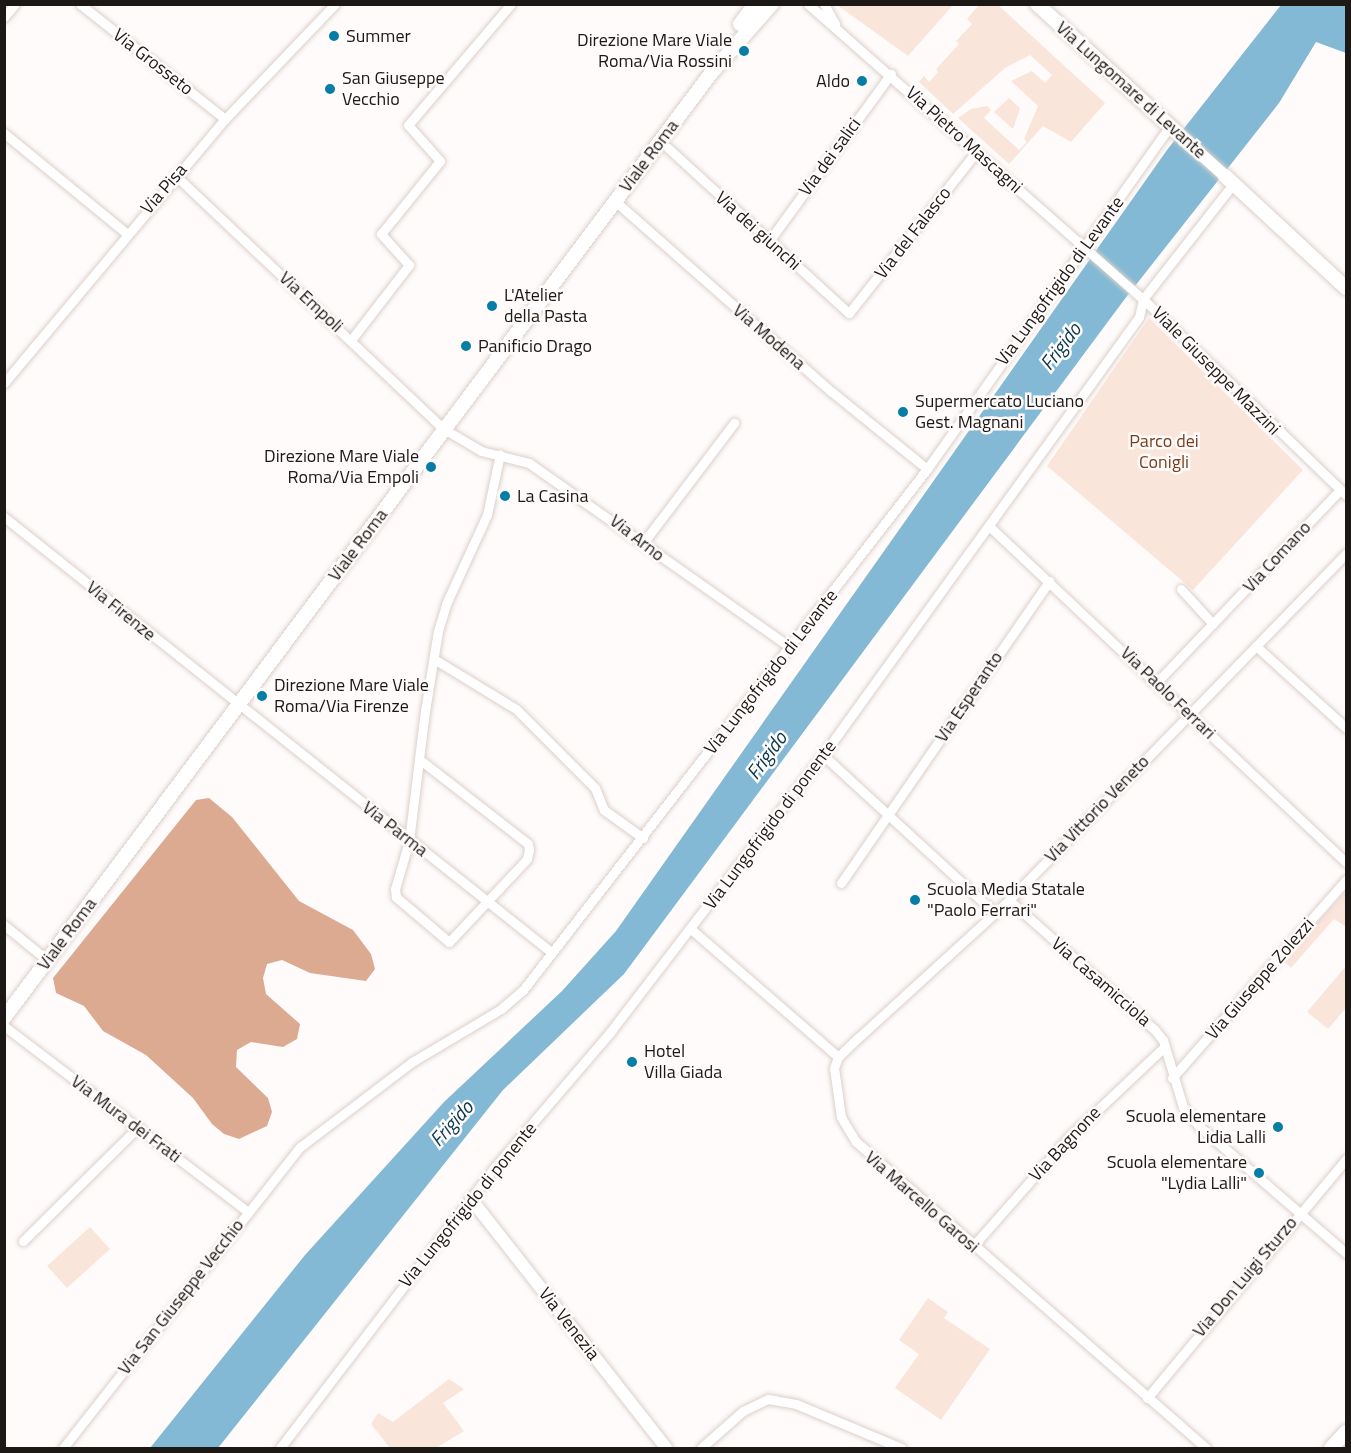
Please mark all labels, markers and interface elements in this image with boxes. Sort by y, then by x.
street label: Via Lungomare di Levante [1051,17,1211,163]
street label: Via Grosseto [109,24,197,100]
place label: Summer [346,25,411,47]
marker: Summer [327,29,341,43]
place label: Direzione Mare Viale Roma/Via Rossini [577,30,732,72]
marker: Direzione Mare Viale Roma/Via Rossini [737,44,751,58]
place label: San Giuseppe Vecchio [342,68,445,110]
place label: Aldo [816,70,850,92]
marker: Aldo [855,74,869,88]
marker: San Giuseppe Vecchio [323,82,337,96]
street label: Via Pietro Mascagni [901,82,1027,198]
street label: Via dei salici [794,114,866,200]
street label: Viale Roma [615,116,683,196]
street label: Via Pisa [136,159,192,219]
street label: Via del Falasco [870,183,956,283]
street label: Via dei giunchi [711,187,805,275]
street label: Via Lungofrigido di Levante [991,192,1129,370]
street label: Via Empoli [275,267,347,337]
place label: L'Atelier della Pasta [504,285,587,328]
marker: L'Atelier della Pasta [485,299,499,313]
street label: Via Modena [728,300,810,374]
street label: Viale Giuseppe Mazzini [1147,302,1285,440]
water label: Frigido [1034,318,1086,374]
place label: Panificio Drago [478,335,592,357]
marker: Panificio Drago [459,339,473,353]
place label: Supermercato Luciano Gest. Magnani [915,391,1084,434]
marker: Supermercato Luciano Gest. Magnani [896,405,910,419]
park label: Parco dei Conigli [1129,431,1199,474]
place label: Direzione Mare Viale Roma/Via Empoli [264,446,419,488]
marker: Direzione Mare Viale Roma/Via Empoli [424,460,438,474]
place label: La Casina [517,485,588,507]
marker: La Casina [498,489,512,503]
street label: Viale Roma [324,505,392,585]
street label: Via Arno [605,510,669,566]
street label: Via Comano [1238,517,1316,597]
street label: Via Firenze [82,577,160,645]
street label: Via Lungofrigido di Levante [700,585,842,759]
street label: Via Paolo Ferrari [1116,642,1220,744]
street label: Via Esperanto [931,647,1007,747]
place label: Direzione Mare Viale Roma/Via Firenze [274,675,429,718]
marker: Direzione Mare Viale Roma/Via Firenze [255,689,269,703]
water label: Frigido [741,726,791,784]
street label: Via Lungofrigido di ponente [699,736,841,914]
street label: Via Vittorio Veneto [1040,751,1154,867]
street label: Via Parma [358,797,432,861]
place label: Scuola Media Statale "Paolo Ferrari" [927,879,1085,922]
marker: Scuola Media Statale "Paolo Ferrari" [908,893,922,907]
street label: Viale Roma [33,894,101,974]
street label: Via Giuseppe Zolezzi [1201,914,1319,1044]
street label: Via Casamicciola [1047,933,1155,1031]
place label: Hotel Villa Giada [644,1041,722,1084]
marker: Hotel Villa Giada [625,1055,639,1069]
street label: Via Mura dei Frati [67,1071,185,1167]
water label: Frigido [424,1095,478,1151]
street label: Via Bagnone [1025,1102,1105,1186]
place label: Scuola elementare Lidia Lalli [1126,1106,1266,1148]
street label: Via Lungofrigido di ponente [395,1118,541,1292]
marker: Scuola elementare Lidia Lalli [1271,1120,1285,1134]
street label: Via Marcello Garosi [861,1147,983,1257]
place label: Scuola elementare "Lydia Lalli" [1107,1152,1247,1194]
marker: Scuola elementare "Lydia Lalli" [1252,1166,1266,1180]
street label: Via Don Luigi Sturzo [1188,1212,1302,1342]
street label: Via San Giuseppe Vecchio [114,1215,248,1379]
street label: Via Venezia [534,1283,604,1365]

